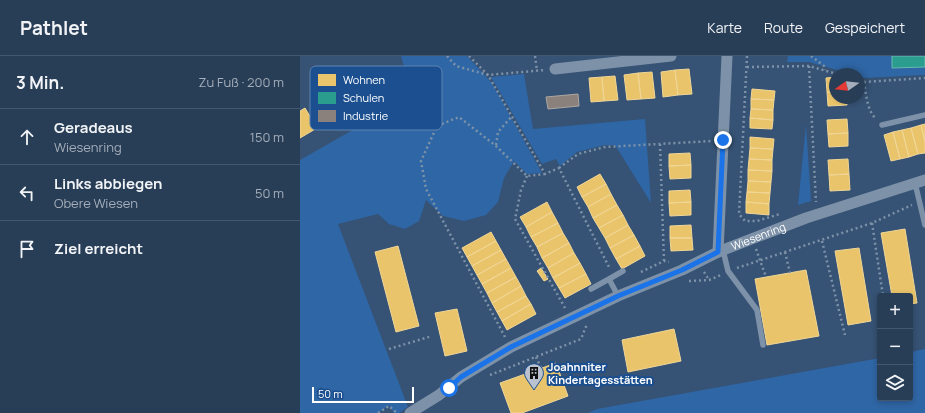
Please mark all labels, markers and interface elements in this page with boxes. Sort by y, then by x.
text: Pathlet [20,15,88,41]
text: Karte [707,18,742,37]
text: Route [764,18,803,37]
text: Gespeichert [825,18,905,37]
legend [310,66,442,130]
north arrow [829,68,865,104]
text: 3 Min. [16,71,64,94]
text: Wohnen [343,72,385,87]
text: Zu Fuß · 200 m [199,73,284,91]
text: Schulen [343,90,384,105]
text: Industrie [343,108,389,123]
text: Geradeaus [54,117,133,138]
icon: ahead [16,126,38,148]
text: 150 m [250,128,284,146]
route end [714,131,732,149]
text: Wiesenring [54,138,122,156]
text: Links abbiegen [54,173,162,194]
icon: left [16,182,38,204]
text: 50 m [255,184,284,202]
text: Obere Wiesen [54,194,138,212]
street label: Wiesenring [729,219,788,253]
icon: arrive [16,238,38,260]
text: Ziel erreicht [54,238,143,259]
map controls [877,293,913,401]
button: + [877,293,913,329]
button: − [877,329,913,365]
place label: Joahnniter Kindertagesstätten [548,359,653,387]
building icon: Joahnniter Kindertagesstätten [523,362,545,390]
button: layers [877,365,913,401]
route start [440,379,458,397]
scale bar [312,385,414,404]
text: 50 m [318,386,343,401]

